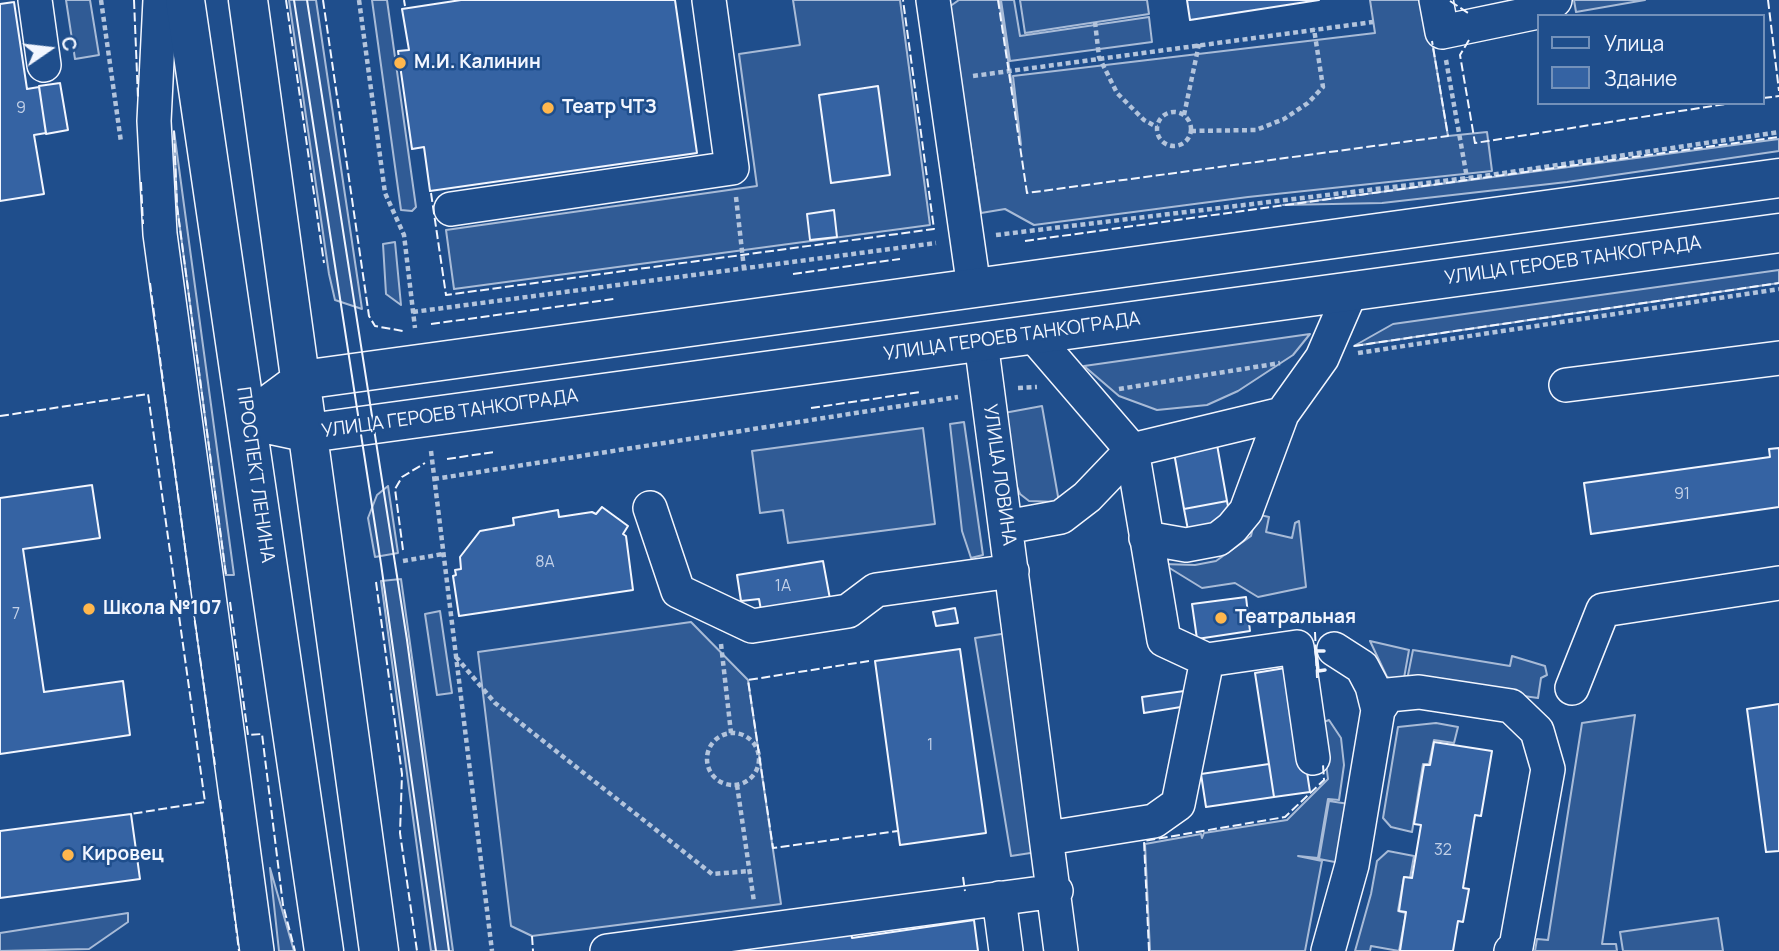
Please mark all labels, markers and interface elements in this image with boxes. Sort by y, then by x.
north arrow [14,14,84,84]
legend [1538,14,1765,105]
text: Улица [1604,29,1664,57]
text: С [55,34,84,54]
place label: М.И. Калинин [414,52,541,74]
marker: М.И. Калинин [392,55,408,71]
text: Здание [1604,64,1677,92]
place label: Театр ЧТЗ [562,97,657,119]
house number: 9 [16,99,26,119]
marker: Театр ЧТЗ [540,100,556,116]
street label: УЛИЦА ГЕРОЕВ ТАНКОГРАДА [1443,232,1703,290]
street label: УЛИЦА ГЕРОЕВ ТАНКОГРАДА [882,308,1142,366]
street label: УЛИЦА ГЕРОЕВ ТАНКОГРАДА [320,385,580,443]
street label: ПРОСПЕКТ ЛЕНИНА [231,386,279,564]
street label: УЛИЦА ЛОВИНА [978,403,1020,547]
house number: 91 [1674,485,1690,505]
house number: 8А [535,553,555,573]
house number: 1А [775,577,791,597]
place label: Школа №107 [103,598,221,620]
marker: Школа №107 [81,601,97,617]
house number: 7 [12,605,20,625]
place label: Театральная [1235,607,1356,629]
marker: Театральная [1213,610,1229,626]
house number: 1 [927,736,933,756]
house number: 32 [1434,841,1452,861]
place label: Кировец [82,844,164,866]
marker: Кировец [60,847,76,863]

